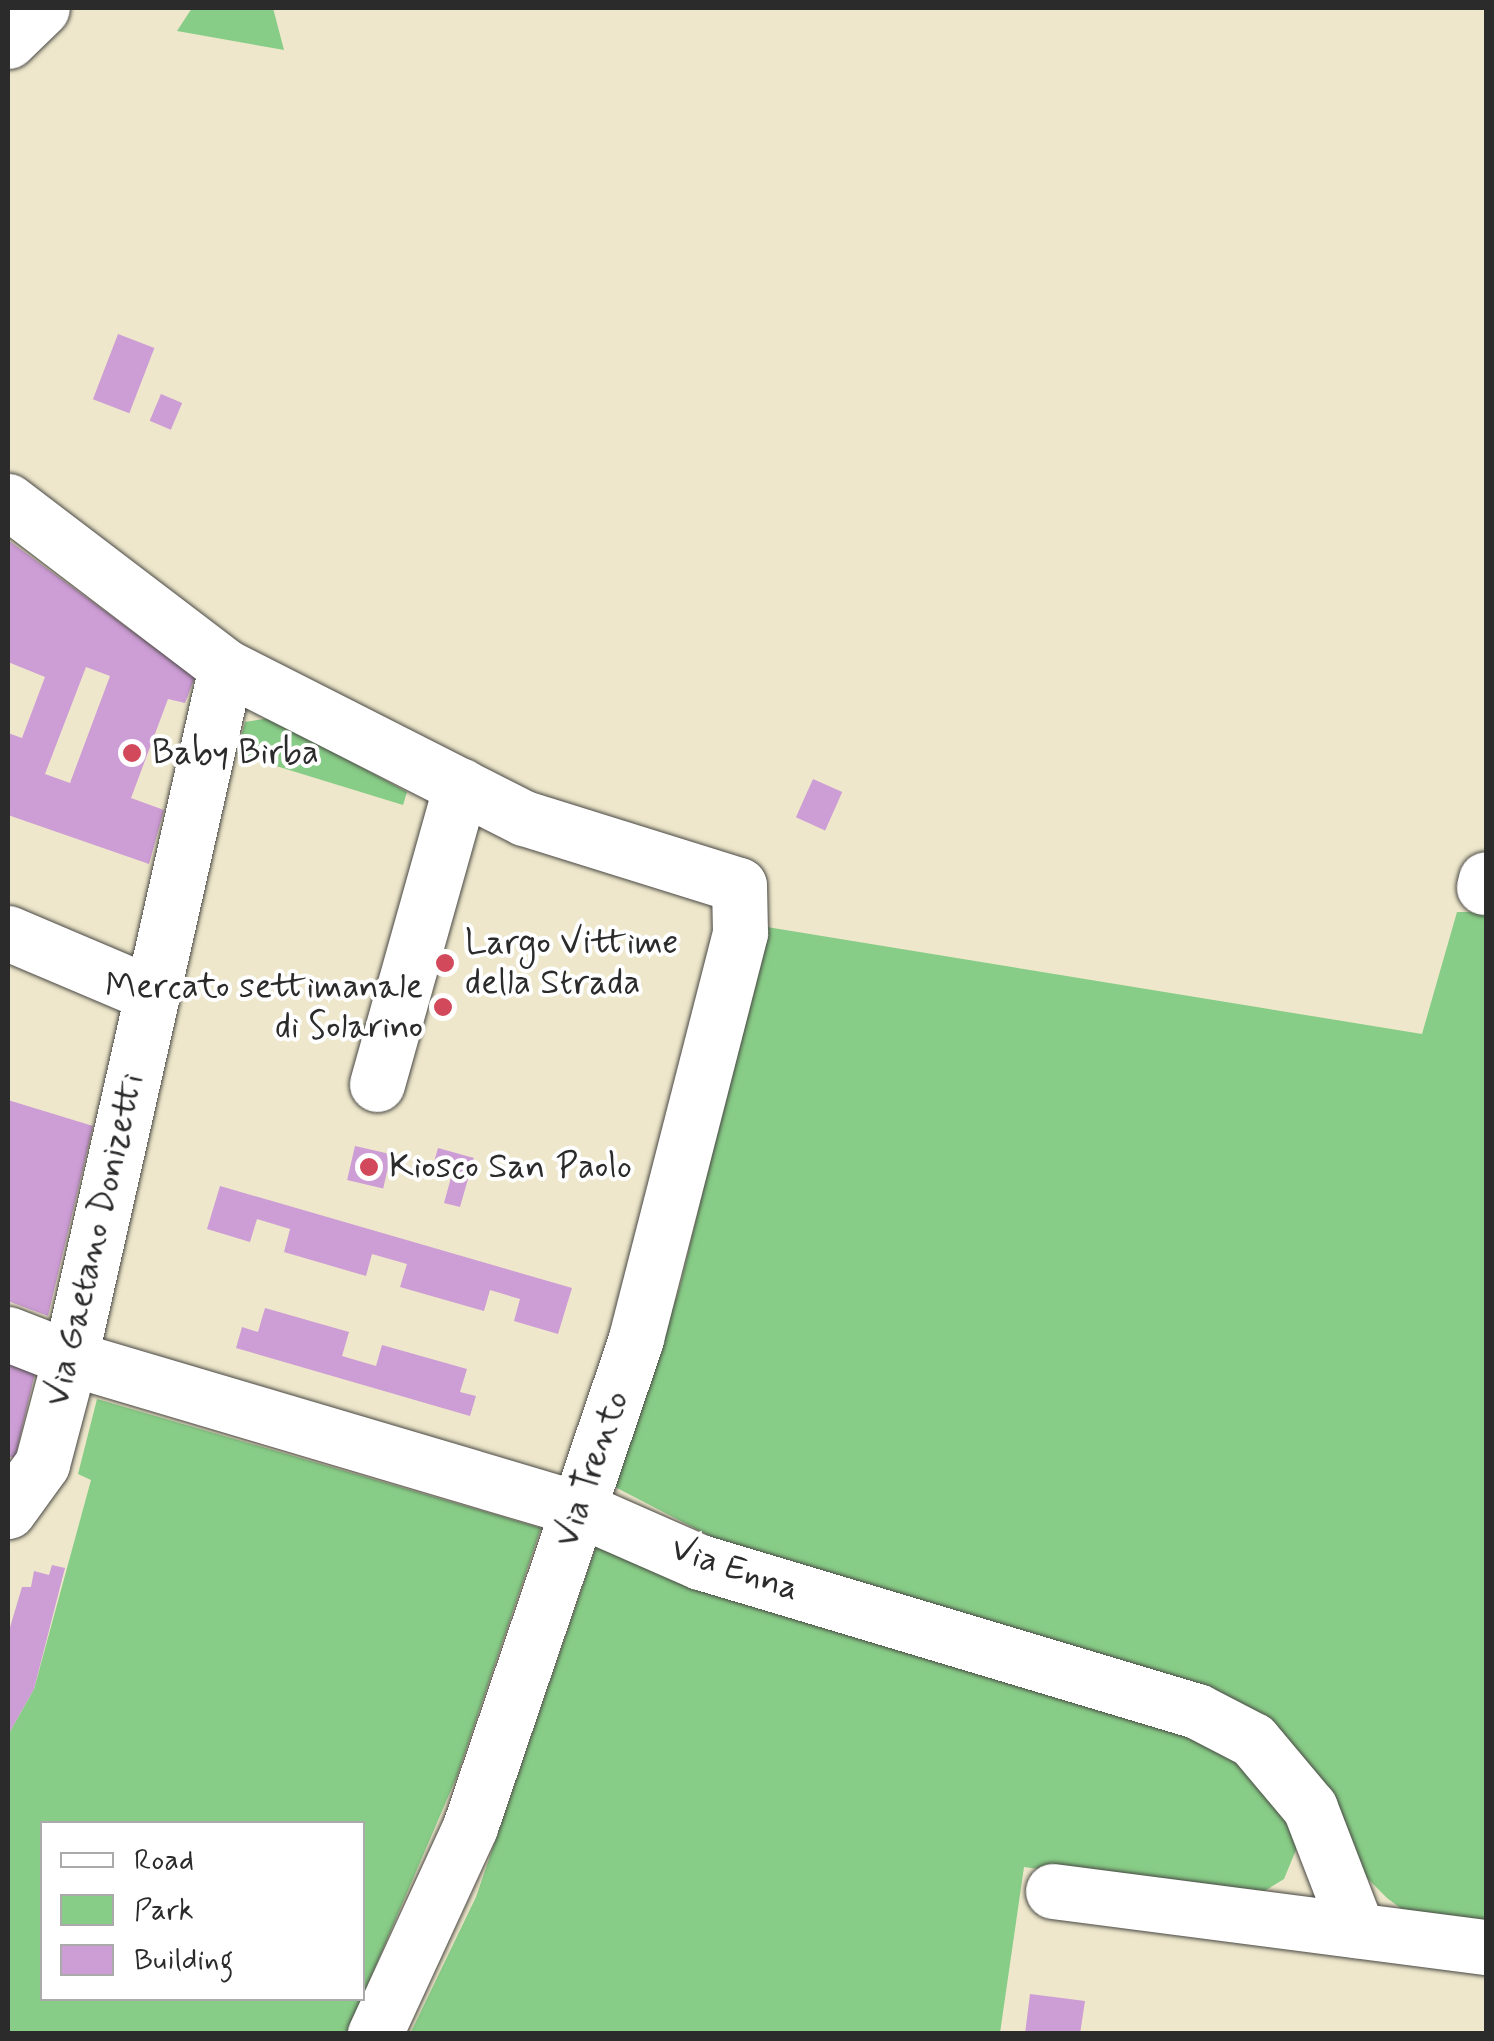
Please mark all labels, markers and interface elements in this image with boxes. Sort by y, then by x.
place label: Baby Birba [152,732,319,774]
marker: Baby Birba [121,742,143,764]
place label: Largo Vittime della Strada [465,922,678,1004]
marker: Largo Vittime della Strada [434,952,456,974]
place label: Mercato settimanale di Solarino [106,966,423,1048]
marker: Mercato settimanale di Solarino [432,996,454,1018]
street label: Via Gaetano Donizetti [36,1070,154,1410]
place label: Kiosco San Paolo [389,1146,629,1188]
marker: Kiosco San Paolo [358,1156,380,1178]
street label: Via Trento [546,1386,638,1552]
street label: Via Enna [666,1528,804,1610]
legend [40,1821,365,2001]
text: Road [134,1841,194,1880]
text: Park [134,1891,194,1930]
text: Building [134,1941,233,1980]

